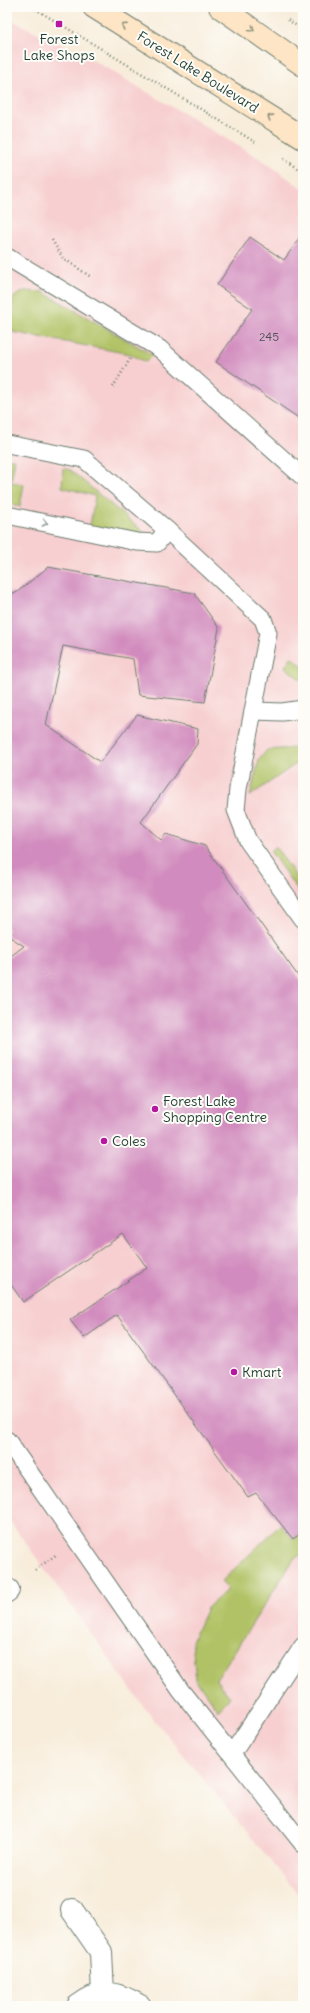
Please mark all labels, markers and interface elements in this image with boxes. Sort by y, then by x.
marker: Forest Lake Shops [54,19,64,29]
one-way arrow [121,23,128,31]
one-way arrow [248,24,255,31]
street label: Forest Lake Boulevard [134,27,262,117]
place label: Forest Lake Shops [23,30,95,64]
one-way arrow [267,114,274,122]
house number: 245 [259,329,279,344]
one-way arrow [42,518,48,526]
place label: Forest Lake Shopping Centre [163,1092,267,1126]
marker: Forest Lake Shopping Centre [150,1104,160,1114]
place label: Coles [112,1132,146,1150]
marker: Coles [99,1136,109,1146]
place label: Kmart [242,1363,282,1381]
marker: Kmart [229,1367,239,1377]

